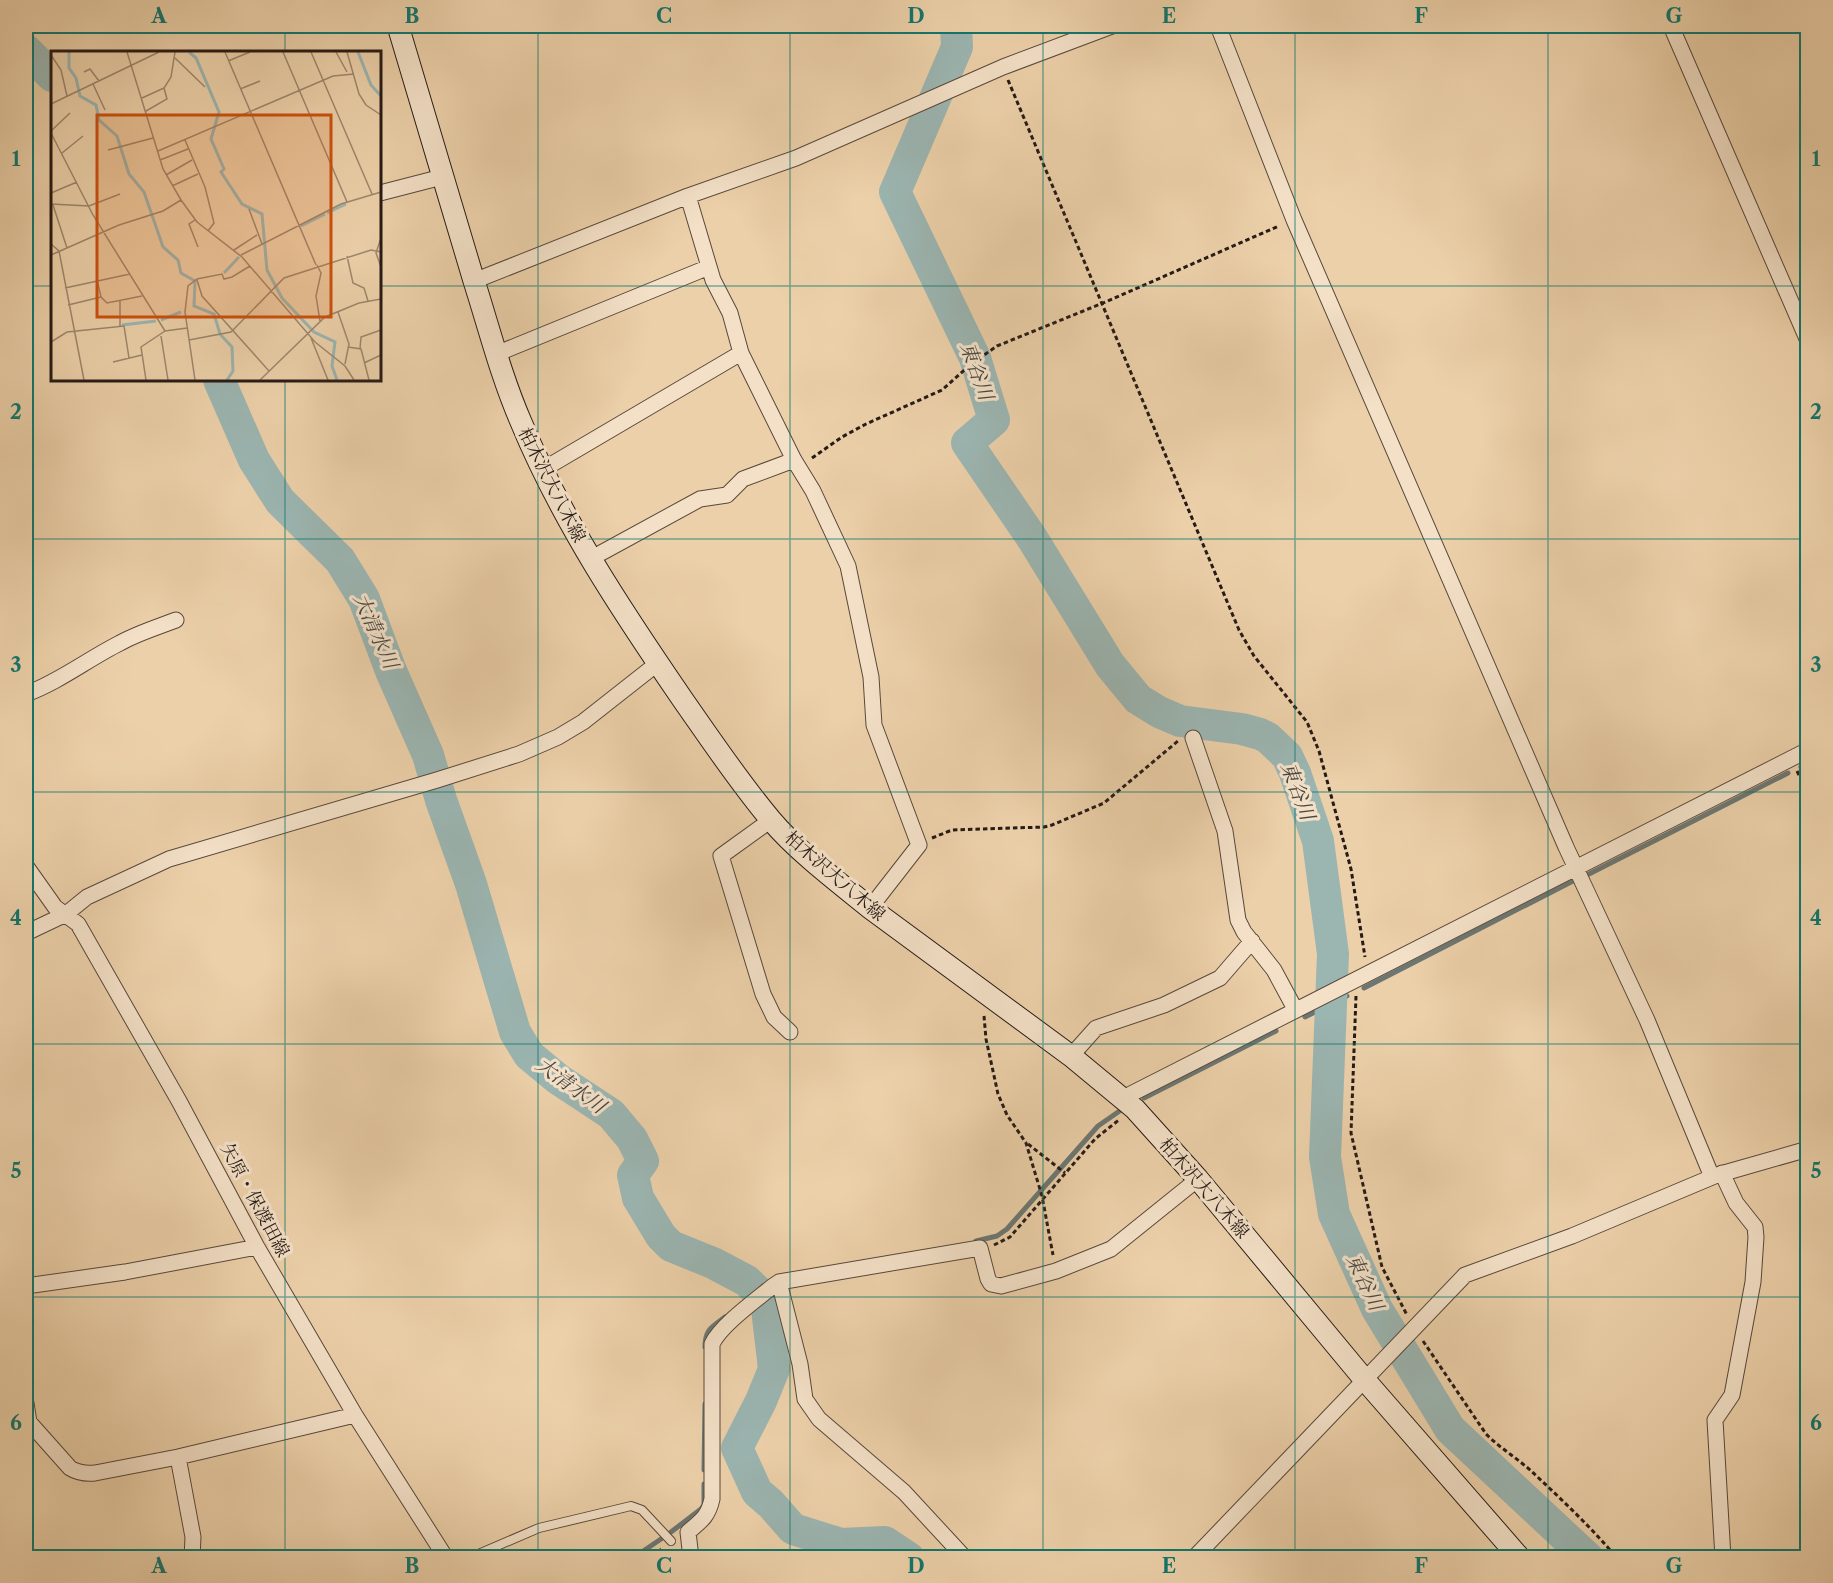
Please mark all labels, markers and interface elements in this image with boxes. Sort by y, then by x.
text: A [150,4,167,28]
text: B [405,4,420,28]
text: C [656,4,672,28]
text: D [907,4,925,28]
text: E [1162,4,1176,28]
text: F [1414,4,1428,28]
text: G [1666,4,1683,28]
inset map [51,51,381,381]
text: 1 [12,147,21,171]
text: 1 [1812,147,1821,171]
water label: 東谷川 [955,339,999,405]
text: 2 [10,400,22,424]
text: 2 [1810,400,1822,424]
street label: 柏木沢大八木線 [514,424,590,546]
water label: 大清水川 [349,590,404,674]
text: 3 [10,653,22,677]
text: 3 [1810,653,1822,677]
water label: 東谷川 [1276,759,1321,825]
street label: 柏木沢大八木線 [780,826,890,926]
text: 4 [10,906,22,930]
text: 4 [1810,906,1822,930]
water label: 大清水川 [532,1052,612,1119]
street label: 柏木沢大八木線 [1154,1133,1254,1243]
street label: 矢原・保渡田線 [216,1139,294,1261]
text: 5 [10,1159,22,1183]
text: 5 [1810,1159,1822,1183]
water label: 東谷川 [1341,1250,1389,1316]
text: 6 [10,1411,22,1435]
text: 6 [1810,1411,1822,1435]
text: A [150,1554,167,1578]
text: B [405,1554,420,1578]
text: C [656,1554,672,1578]
text: D [907,1554,925,1578]
text: E [1162,1554,1176,1578]
text: F [1414,1554,1428,1578]
text: G [1666,1554,1683,1578]

